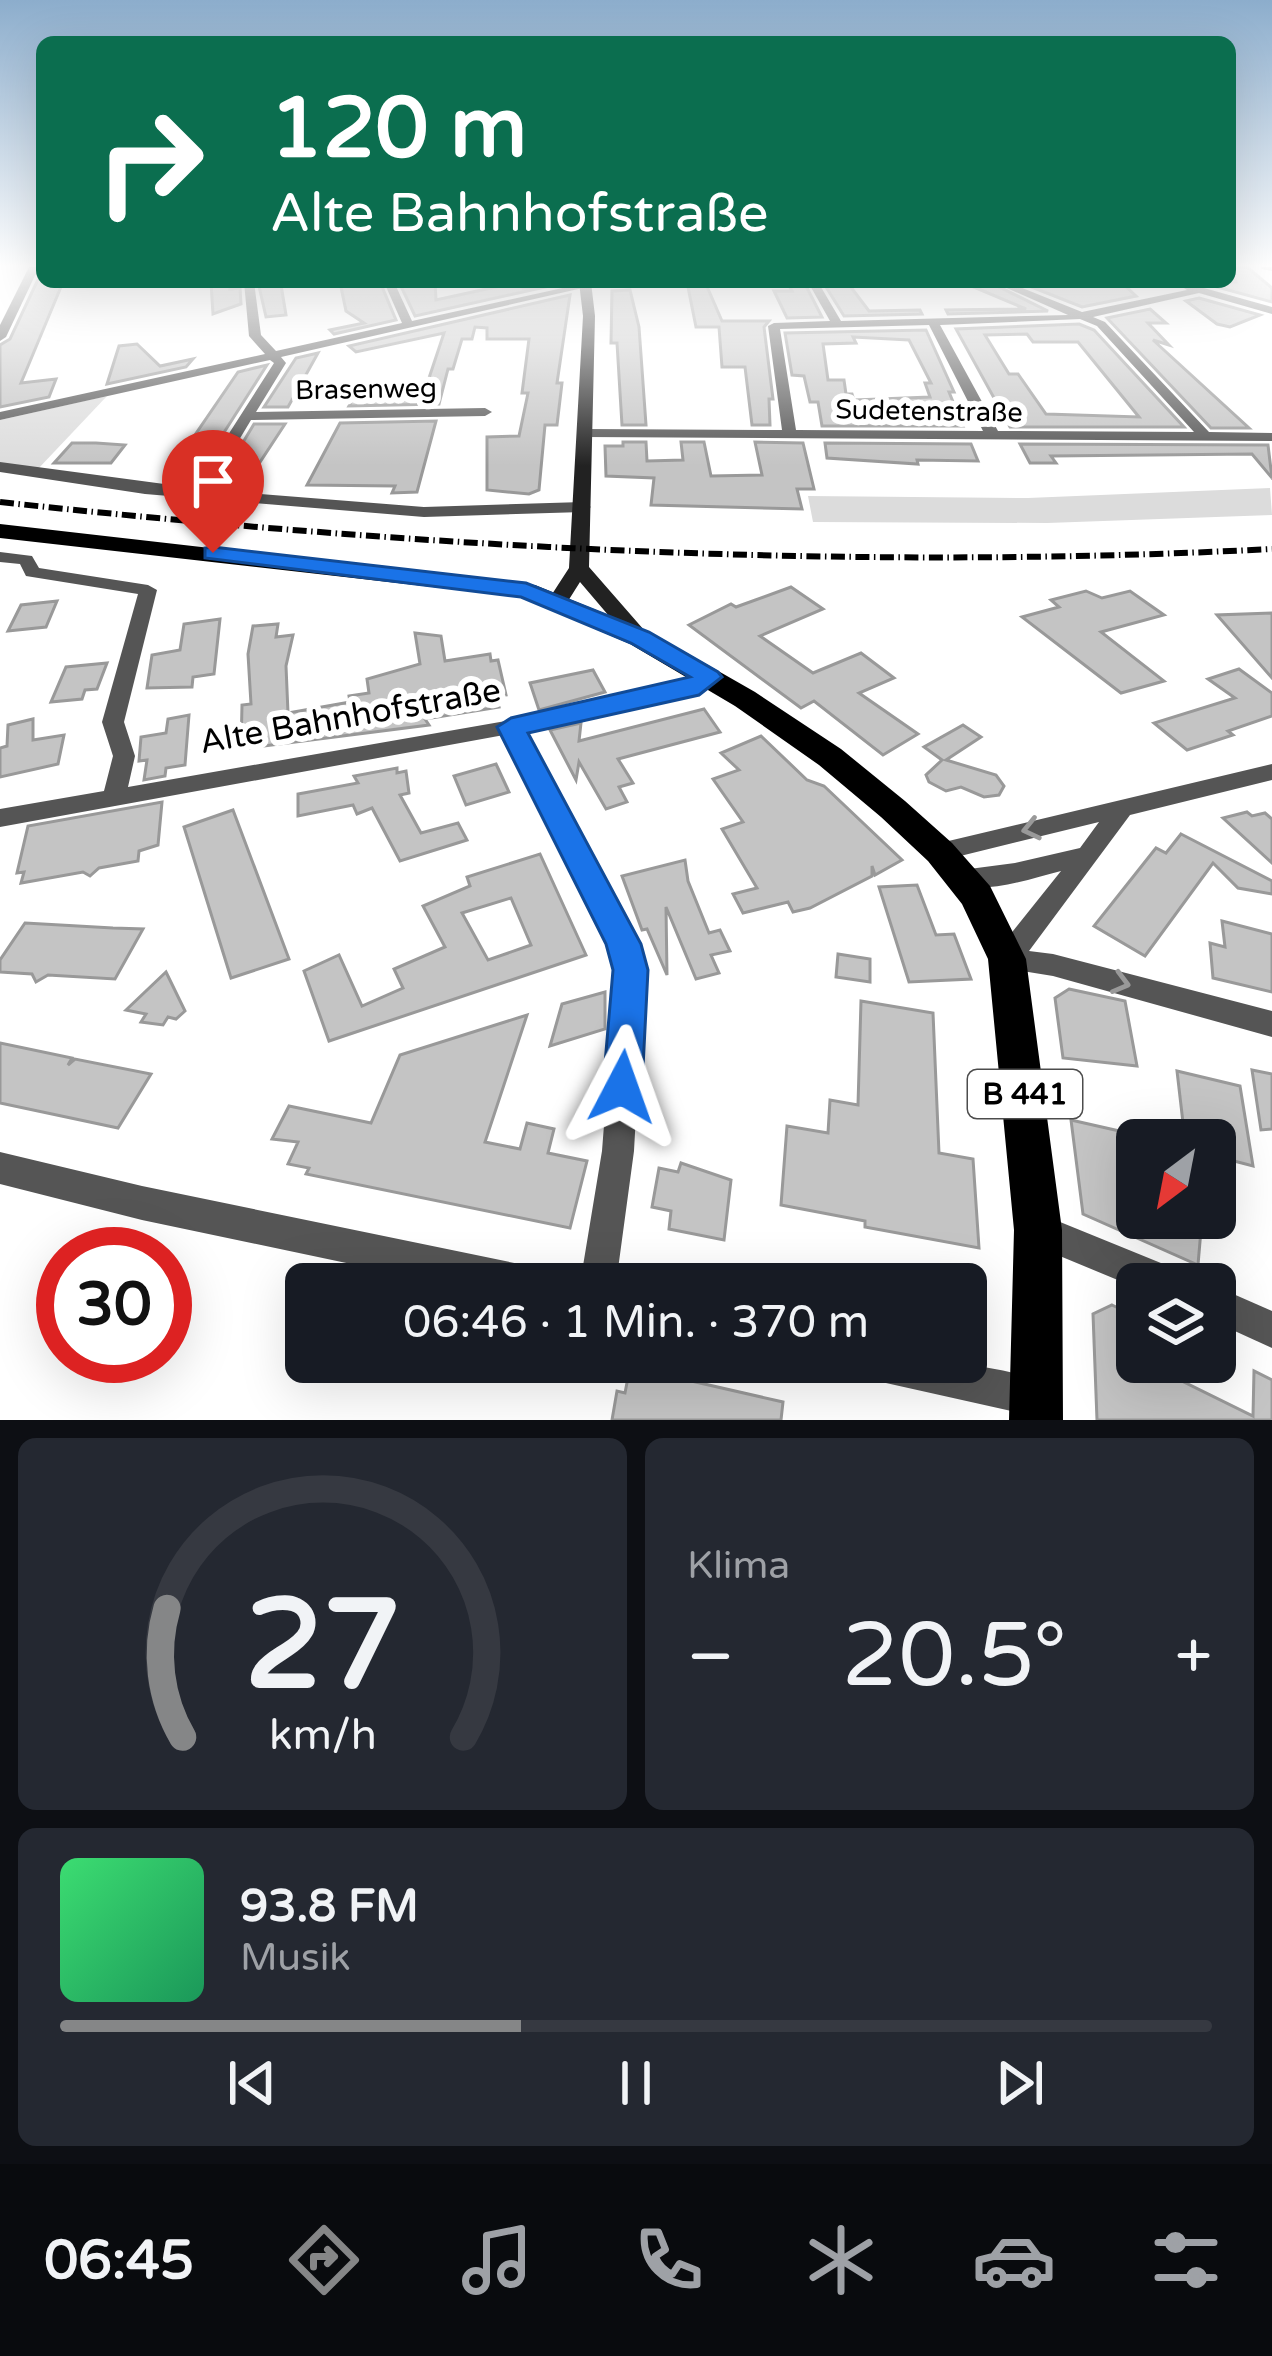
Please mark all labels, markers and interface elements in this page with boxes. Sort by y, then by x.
text: 120 m [270,79,527,180]
icon: right [72,84,228,240]
text: Alte Bahnhofstraße [270,181,769,246]
street label: Brasenweg [295,372,437,407]
street label: Sudetenstraße [835,393,1023,430]
pin [162,430,264,553]
icon: arrive [180,448,246,514]
street label: Alte Bahnhofstraße [197,671,504,762]
one-way arrow [1021,816,1041,841]
one-way arrow [1110,969,1131,994]
position arrow [559,1024,685,1150]
road number: B 441 [968,1070,1082,1118]
north arrow [1116,1119,1236,1239]
map controls [1116,1119,1236,1383]
speed limit sign: 30 [36,1227,192,1383]
button: layers [1116,1263,1236,1383]
text: 06:46 · 1 Min. · 370 m [403,1296,869,1350]
text: Klima [687,1542,790,1589]
text: 27 [244,1571,401,1722]
text: 20.5° [842,1602,1067,1711]
text: − [687,1617,734,1697]
text: + [1175,1617,1212,1697]
text: km/h [269,1710,376,1761]
text: 93.8 FM [240,1880,419,1934]
text: Musik [240,1934,351,1981]
icon: previous [219,2050,285,2116]
icon: pause [603,2050,669,2116]
icon: next [987,2050,1053,2116]
icon: directions [282,2218,366,2302]
icon: music [455,2218,539,2302]
icon: phone [627,2218,711,2302]
icon: climate [799,2218,883,2302]
icon: car [972,2218,1056,2302]
icon: filters [1144,2218,1228,2302]
text: 06:45 [44,2228,194,2293]

